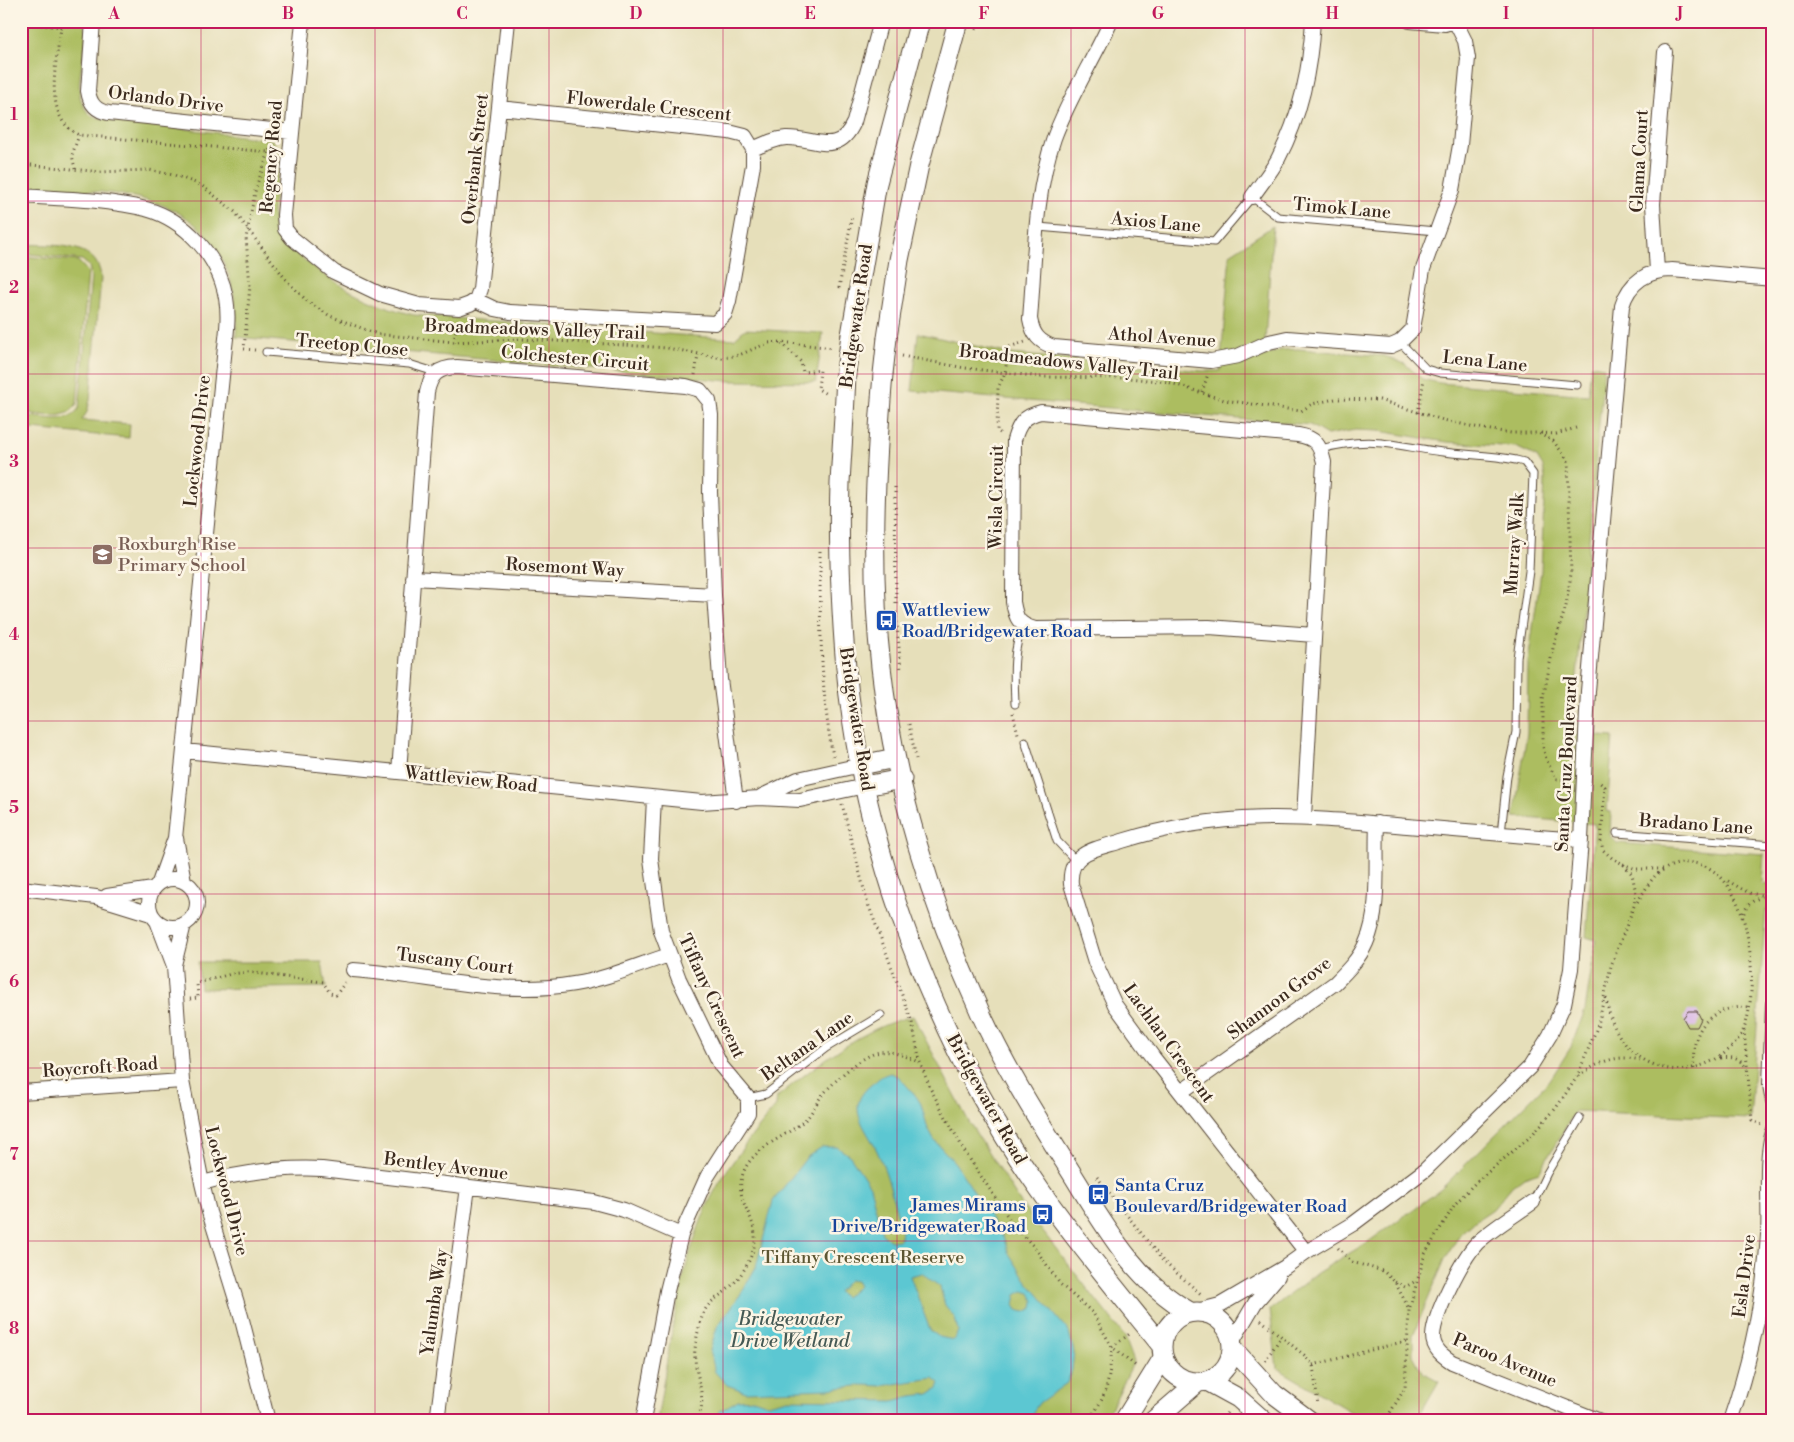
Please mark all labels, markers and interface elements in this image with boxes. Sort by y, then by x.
text: A [107,4,120,24]
text: B [282,4,294,24]
text: C [456,4,468,24]
text: D [630,4,643,24]
text: E [804,4,816,24]
text: F [978,4,990,24]
text: G [1152,4,1165,24]
text: H [1325,4,1339,24]
text: I [1503,4,1509,24]
text: J [1675,4,1683,24]
street label: Orlando Drive [107,81,225,118]
street label: Flowerdale Crescent [565,86,733,127]
street label: Overbank Street [457,92,494,226]
street label: Regency Road [255,99,288,215]
text: 1 [10,105,18,125]
street label: Glama Court [1625,108,1654,213]
street label: Timok Lane [1292,193,1392,224]
street label: Axios Lane [1109,207,1202,238]
street label: Bridgewater Road [835,242,878,391]
text: 2 [9,278,19,298]
street label: Broadmeadows Valley Trail [423,314,646,345]
street label: Athol Avenue [1106,322,1217,353]
street label: Treetop Close [295,329,409,362]
street label: Broadmeadows Valley Trail [957,339,1180,386]
street label: Colchester Circuit [500,341,651,376]
street label: Lena Lane [1441,346,1529,377]
street label: Lockwood Drive [179,374,216,508]
street label: Wisla Circuit [984,444,1009,551]
text: 3 [9,452,19,472]
street label: Murray Walk [1499,491,1530,596]
place label: Roxburgh Rise Primary School [118,533,246,577]
school or university icon: Roxburgh Rise Primary School [90,542,114,566]
street label: Rosemont Way [505,553,625,582]
place label: Wattleview Road/Bridgewater Road [901,599,1093,643]
bus stop icon: Wattleview Road/Bridgewater Road [874,608,898,632]
text: 4 [9,625,20,645]
street label: Bridgewater Road [834,645,879,793]
street label: Santa Cruz Boulevard [1550,675,1583,853]
street label: Wattleview Road [402,761,539,798]
text: 5 [9,798,19,818]
street label: Bradano Lane [1637,809,1754,840]
street label: Tiffany Crescent [673,930,751,1063]
street label: Tuscany Court [395,943,515,980]
street label: Shannon Grove [1223,952,1336,1045]
text: 6 [9,972,19,992]
street label: Lachlan Crescent [1118,979,1220,1108]
street label: Beltana Lane [756,1006,858,1087]
street label: Bridgewater Road [941,1029,1032,1169]
street label: Roycroft Road [41,1052,159,1083]
street label: Lockwood Drive [199,1124,254,1258]
text: 7 [9,1145,19,1165]
street label: Bentley Avenue [381,1147,509,1186]
place label: Santa Cruz Boulevard/Bridgewater Road [1114,1174,1348,1218]
bus stop icon: Santa Cruz Boulevard/Bridgewater Road [1087,1183,1111,1207]
place label: James Mirams Drive/Bridgewater Road [831,1194,1027,1238]
bus stop icon: James Mirams Drive/Bridgewater Road [1030,1203,1054,1227]
street label: Esla Drive [1728,1233,1761,1319]
park label: Tiffany Crescent Reserve [762,1246,964,1269]
street label: Yalumba Way [415,1247,453,1358]
water label: Bridgewater Drive Wetland [730,1307,851,1353]
text: 8 [9,1319,19,1339]
street label: Paroo Avenue [1449,1328,1561,1393]

